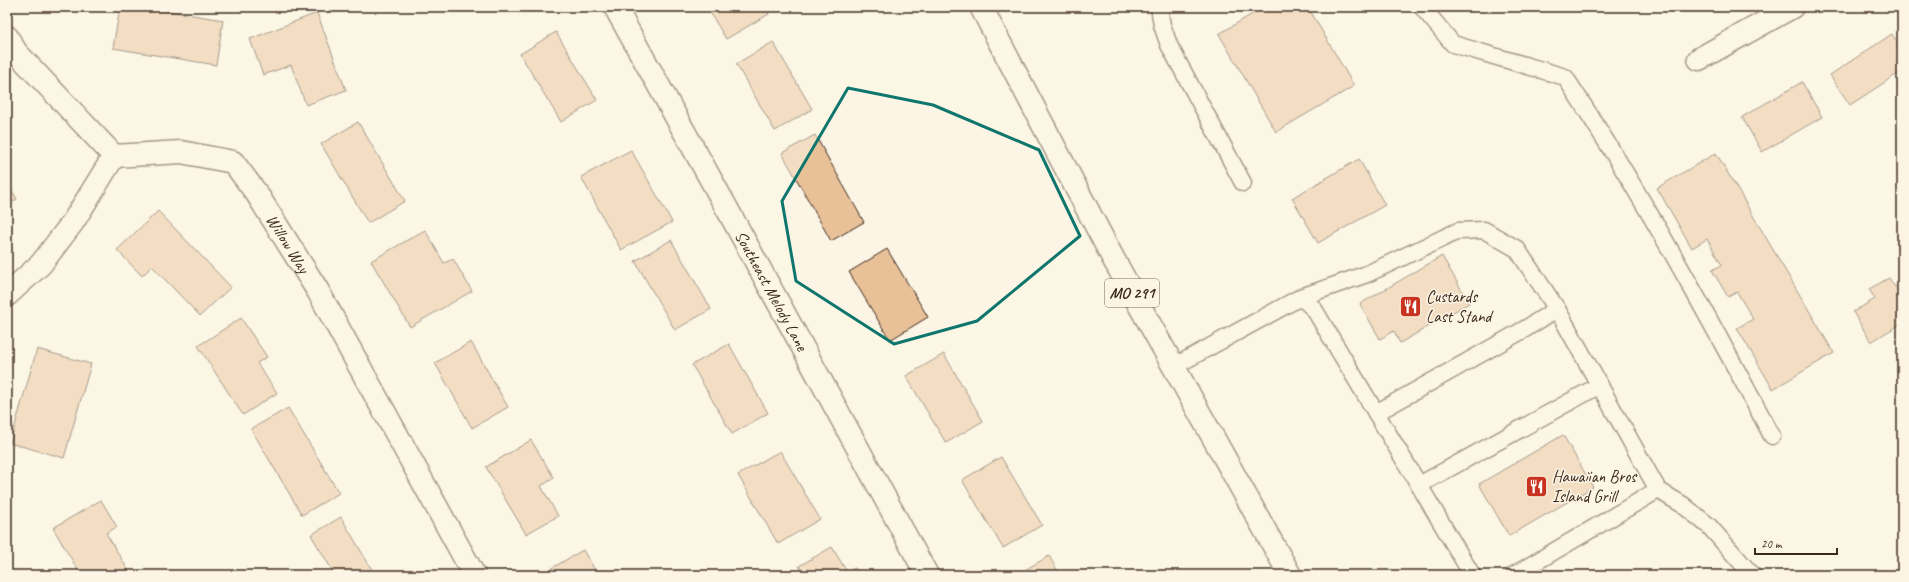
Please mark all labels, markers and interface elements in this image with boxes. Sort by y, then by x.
street label: Willow Way [262,210,315,278]
street label: Southeast Melody Lane [731,227,814,355]
road number: MO 291 [1105,279,1159,307]
place label: Custards Last Stand [1426,286,1495,327]
restaurant icon: Custards Last Stand [1397,293,1423,319]
place label: Hawaiian Bros Island Grill [1552,466,1638,507]
restaurant icon: Hawaiian Bros Island Grill [1523,473,1549,499]
scale bar [1755,530,1837,556]
text: 20 m [1761,536,1783,552]

